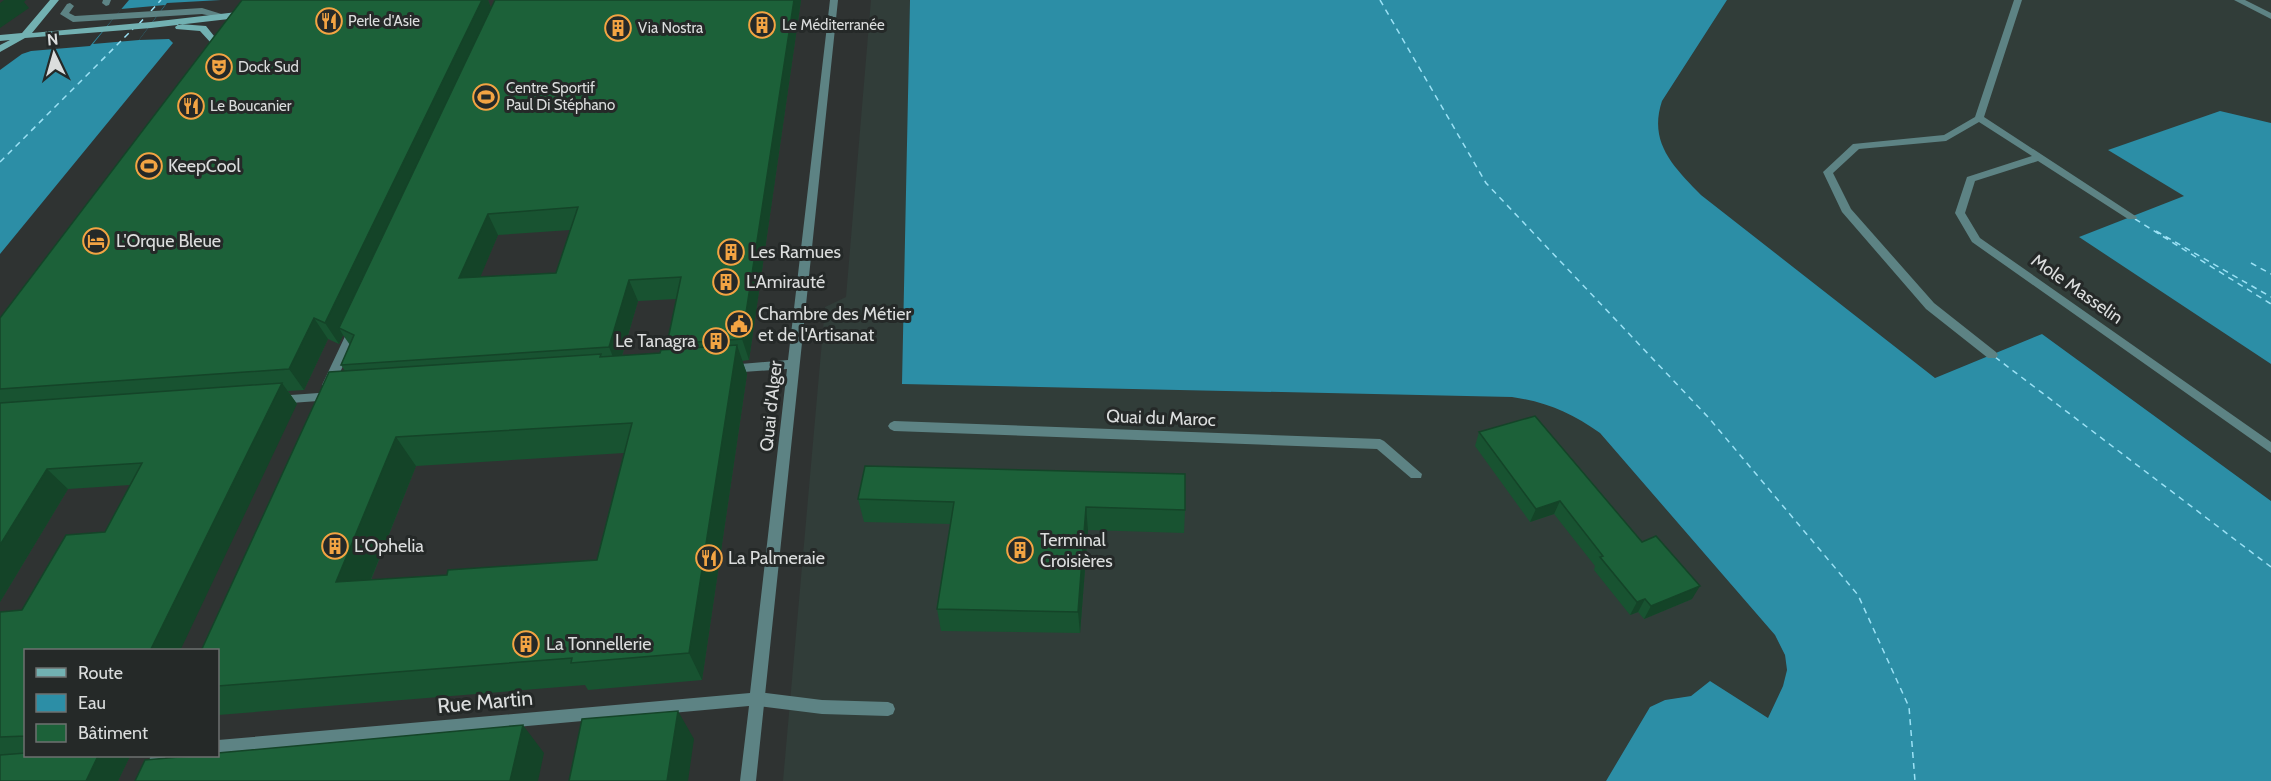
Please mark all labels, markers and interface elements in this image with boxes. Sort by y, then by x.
restaurant icon: Perle d'Asie [314,6,344,36]
building icon: Le Méditerranée [747,10,777,40]
place label: Perle d'Asie [348,12,420,30]
building icon: Via Nostra [603,13,633,43]
place label: Le Méditerranée [782,16,885,34]
place label: Via Nostra [638,19,704,37]
north arrow [24,24,84,84]
text: N [46,30,59,50]
theatre icon: Dock Sud [204,52,234,82]
place label: Dock Sud [238,58,299,76]
place label: Centre Sportif Paul Di Stéphano [506,79,615,114]
sports icon: Centre Sportif Paul Di Stéphano [471,82,501,112]
restaurant icon: Le Boucanier [176,91,206,121]
place label: Le Boucanier [210,97,292,115]
sports icon: KeepCool [134,151,164,181]
place label: KeepCool [168,155,241,177]
hotel icon: L'Orque Bleue [81,226,111,256]
place label: L'Orque Bleue [116,230,221,252]
building icon: Les Ramues [716,237,746,267]
place label: Les Ramues [750,241,841,263]
street label: Mole Masselin [2027,249,2127,329]
building icon: L'Amirauté [711,267,741,297]
place label: L'Amirauté [746,271,825,293]
place label: Chambre des Métier et de l'Artisanat [758,303,911,346]
public building icon: Chambre des Métier et de l'Artisanat [724,309,754,339]
building icon: Le Tanagra [701,326,731,356]
place label: Le Tanagra [615,330,696,352]
street label: Quai d'Alger [755,359,787,452]
street label: Quai du Maroc [1106,405,1216,431]
place label: Terminal Croisières [1040,529,1113,572]
building icon: L'Ophelia [320,531,350,561]
place label: L'Ophelia [354,535,424,557]
building icon: Terminal Croisières [1005,535,1035,565]
restaurant icon: La Palmeraie [694,543,724,573]
place label: La Palmeraie [728,547,825,569]
building icon: La Tonnellerie [511,629,541,659]
place label: La Tonnellerie [546,633,651,655]
legend [24,649,219,757]
text: Route [78,662,123,684]
street label: Rue Martin [436,685,534,718]
text: Eau [78,692,106,714]
text: Bâtiment [78,722,148,744]

